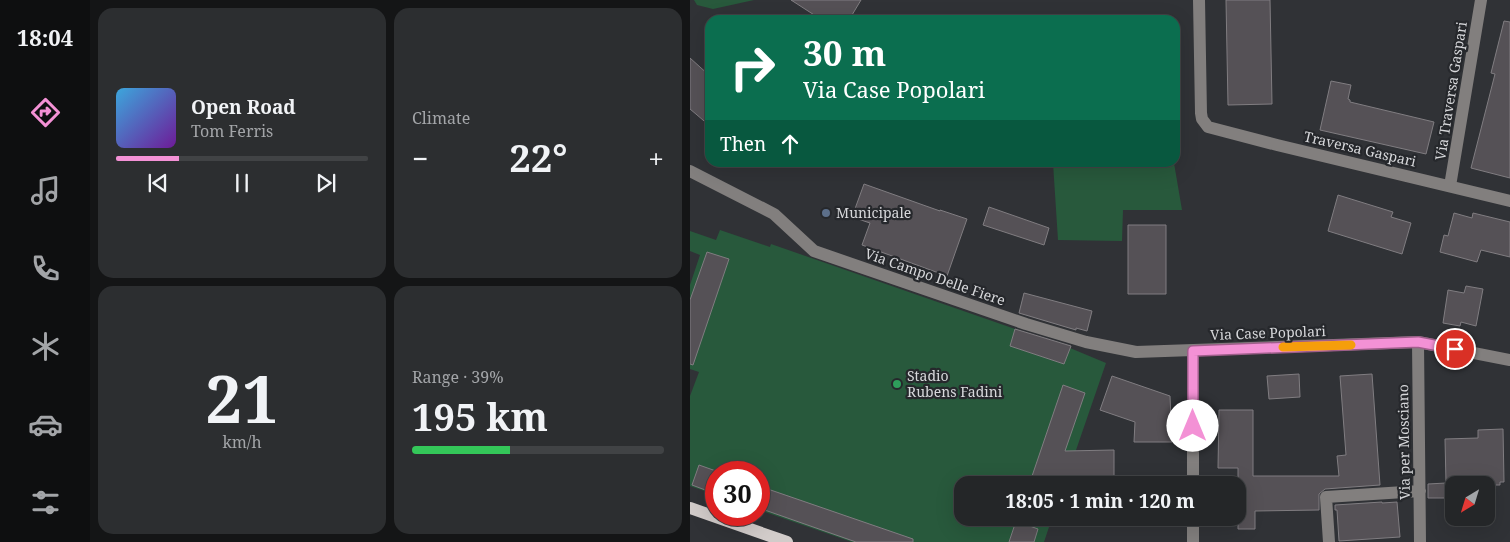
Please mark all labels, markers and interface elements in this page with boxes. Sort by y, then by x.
street label: Via Traversa Gaspari [1430,20,1471,162]
text: 18:04 [17,22,73,52]
text: 30 m [803,29,886,76]
icon: right [720,35,785,100]
text: Via Case Popolari [803,74,985,104]
text: Open Road [191,94,296,120]
icon: directions [28,95,63,130]
text: Climate [412,107,470,129]
text: Tom Ferris [191,120,273,142]
street label: Traversa Gaspari [1302,126,1419,171]
icon: ahead [776,130,804,158]
text: 22° [509,131,567,183]
text: Then [720,131,766,157]
text: − [412,139,428,177]
text: + [648,139,664,177]
icon: previous [144,169,172,197]
icon: pause [228,169,256,197]
icon: next [312,169,340,197]
icon: music [28,173,63,208]
place label: Municipale [836,203,911,222]
marker: Municipale [820,207,832,219]
street label: Via Campo Delle Fiere [862,244,1008,309]
icon: phone [28,251,63,286]
street label: Via Case Popolari [1210,321,1327,344]
pin [1434,328,1476,370]
icon: climate [28,329,63,364]
icon: arrive [1441,335,1469,363]
text: 21 [205,354,279,442]
text: Range · 39% [412,366,504,388]
place label: Stadio Rubens Fadini [907,366,1003,401]
marker: Stadio Rubens Fadini [891,378,903,390]
street label: Via per Mosciano [1393,384,1414,500]
text: 195 km [412,390,548,442]
position arrow [1166,399,1218,451]
icon: car [28,407,63,442]
text: km/h [222,431,262,453]
speed limit sign: 30 [705,461,770,526]
north arrow [1445,476,1495,526]
map controls [1445,476,1495,526]
icon: filters [28,485,63,520]
text: 18:05 · 1 min · 120 m [1005,488,1195,514]

